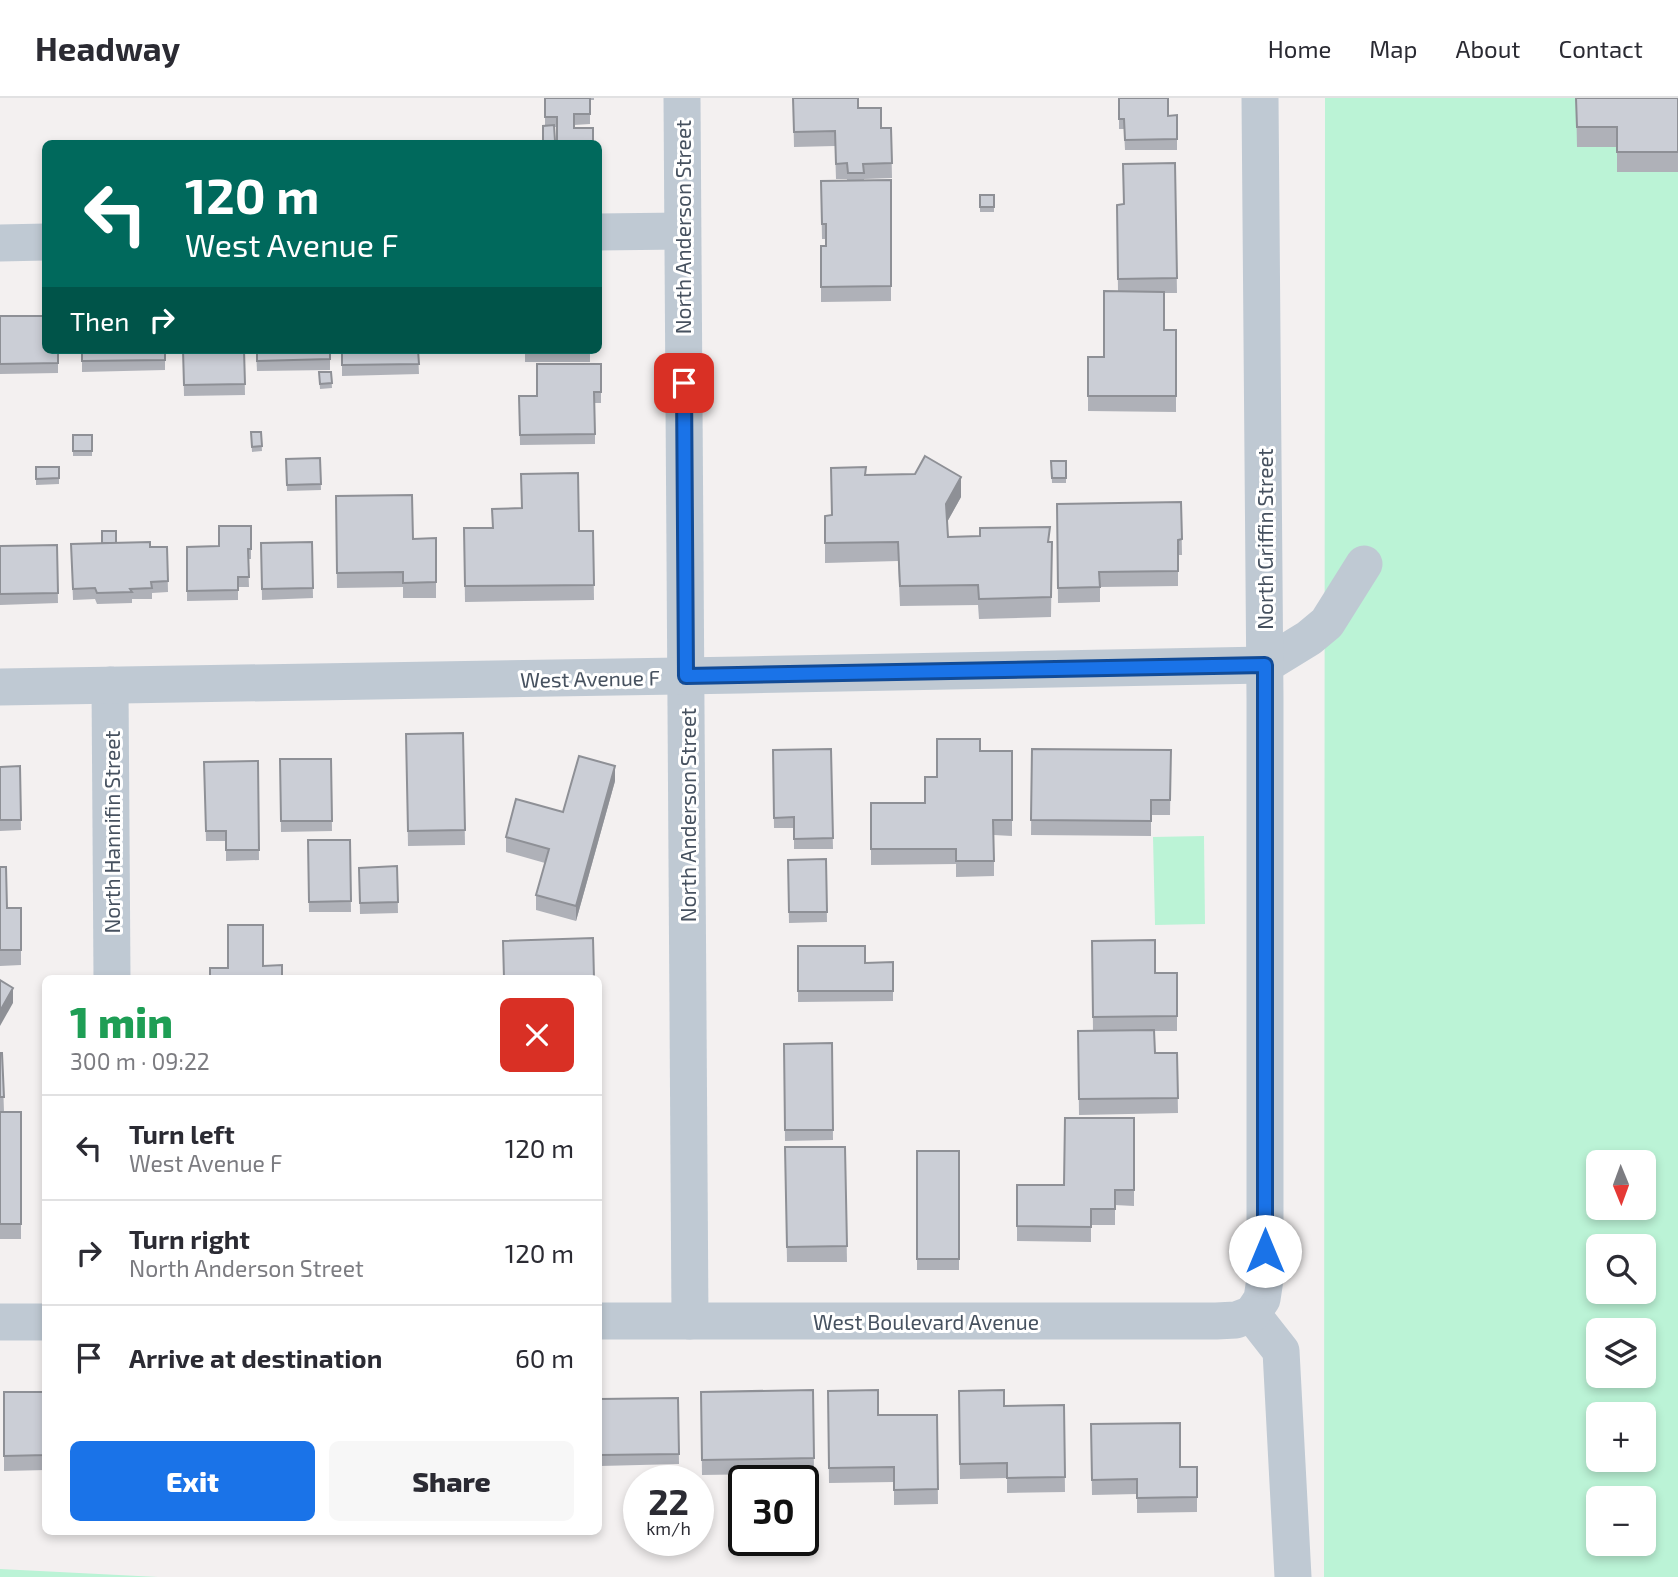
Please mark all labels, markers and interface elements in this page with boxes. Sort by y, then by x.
text: Headway [35,28,180,68]
text: Home [1268,34,1331,63]
text: Map [1369,34,1417,63]
text: About [1455,34,1521,63]
text: Contact [1559,34,1643,63]
street label: North Anderson Street [670,120,695,334]
text: 120 m [185,165,319,224]
icon: left [70,168,161,259]
text: West Avenue F [185,225,398,263]
icon: right [143,301,181,339]
text: Then [70,305,129,336]
pin [654,353,714,413]
icon: arrive [665,364,703,402]
street label: North Griffin Street [1252,448,1277,630]
street label: West Avenue F [520,664,660,692]
street label: North Anderson Street [675,708,700,922]
street label: North Hannifin Street [99,730,124,934]
text: 1 min [70,996,173,1046]
button: close [500,998,574,1072]
text: 300 m · 09:22 [70,1047,210,1075]
text: Turn left [129,1118,235,1149]
icon: left [70,1129,108,1167]
text: 120 m [505,1132,574,1163]
text: West Avenue F [129,1149,282,1177]
north arrow [1586,1150,1656,1220]
map controls [1586,1150,1656,1556]
position arrow [1228,1214,1302,1288]
text: Turn right [129,1223,250,1254]
icon: right [70,1234,108,1272]
button: search [1586,1234,1656,1304]
text: 120 m [505,1237,574,1268]
text: North Anderson Street [129,1254,364,1282]
street label: West Boulevard Avenue [813,1309,1039,1334]
button: layers [1586,1318,1656,1388]
icon: arrive [70,1339,108,1377]
text: Arrive at destination [129,1342,382,1373]
text: 60 m [515,1342,574,1373]
button: + [1586,1402,1656,1472]
button: Exit [70,1441,315,1521]
button: Share [329,1441,574,1521]
speed limit sign: 30 [728,1465,819,1556]
text: 22 [648,1480,689,1522]
button: − [1586,1486,1656,1556]
text: km/h [646,1517,691,1539]

